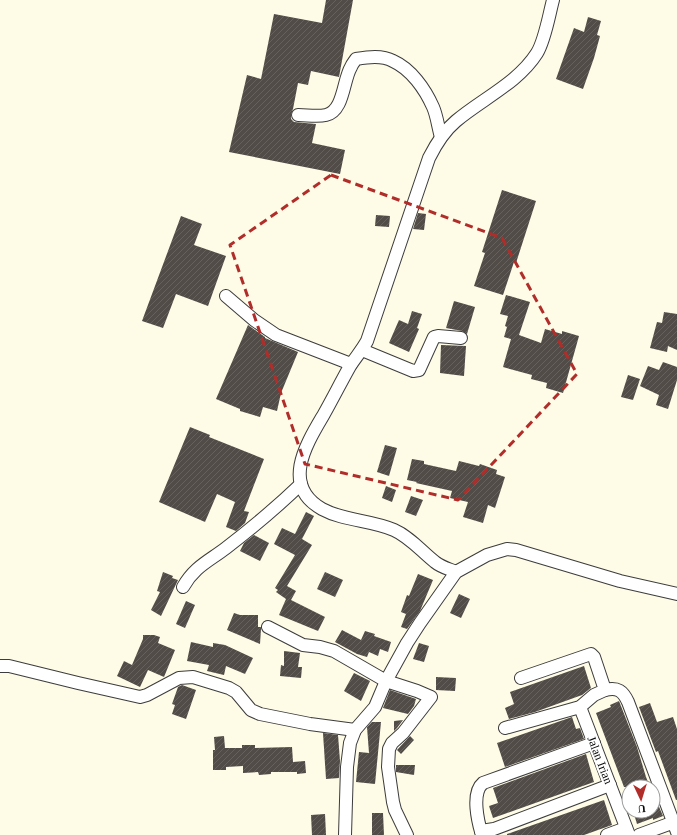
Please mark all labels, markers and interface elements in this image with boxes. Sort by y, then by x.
street label: Jalan Irian [584,734,616,786]
north arrow [621,779,661,819]
text: U [637,803,646,815]

